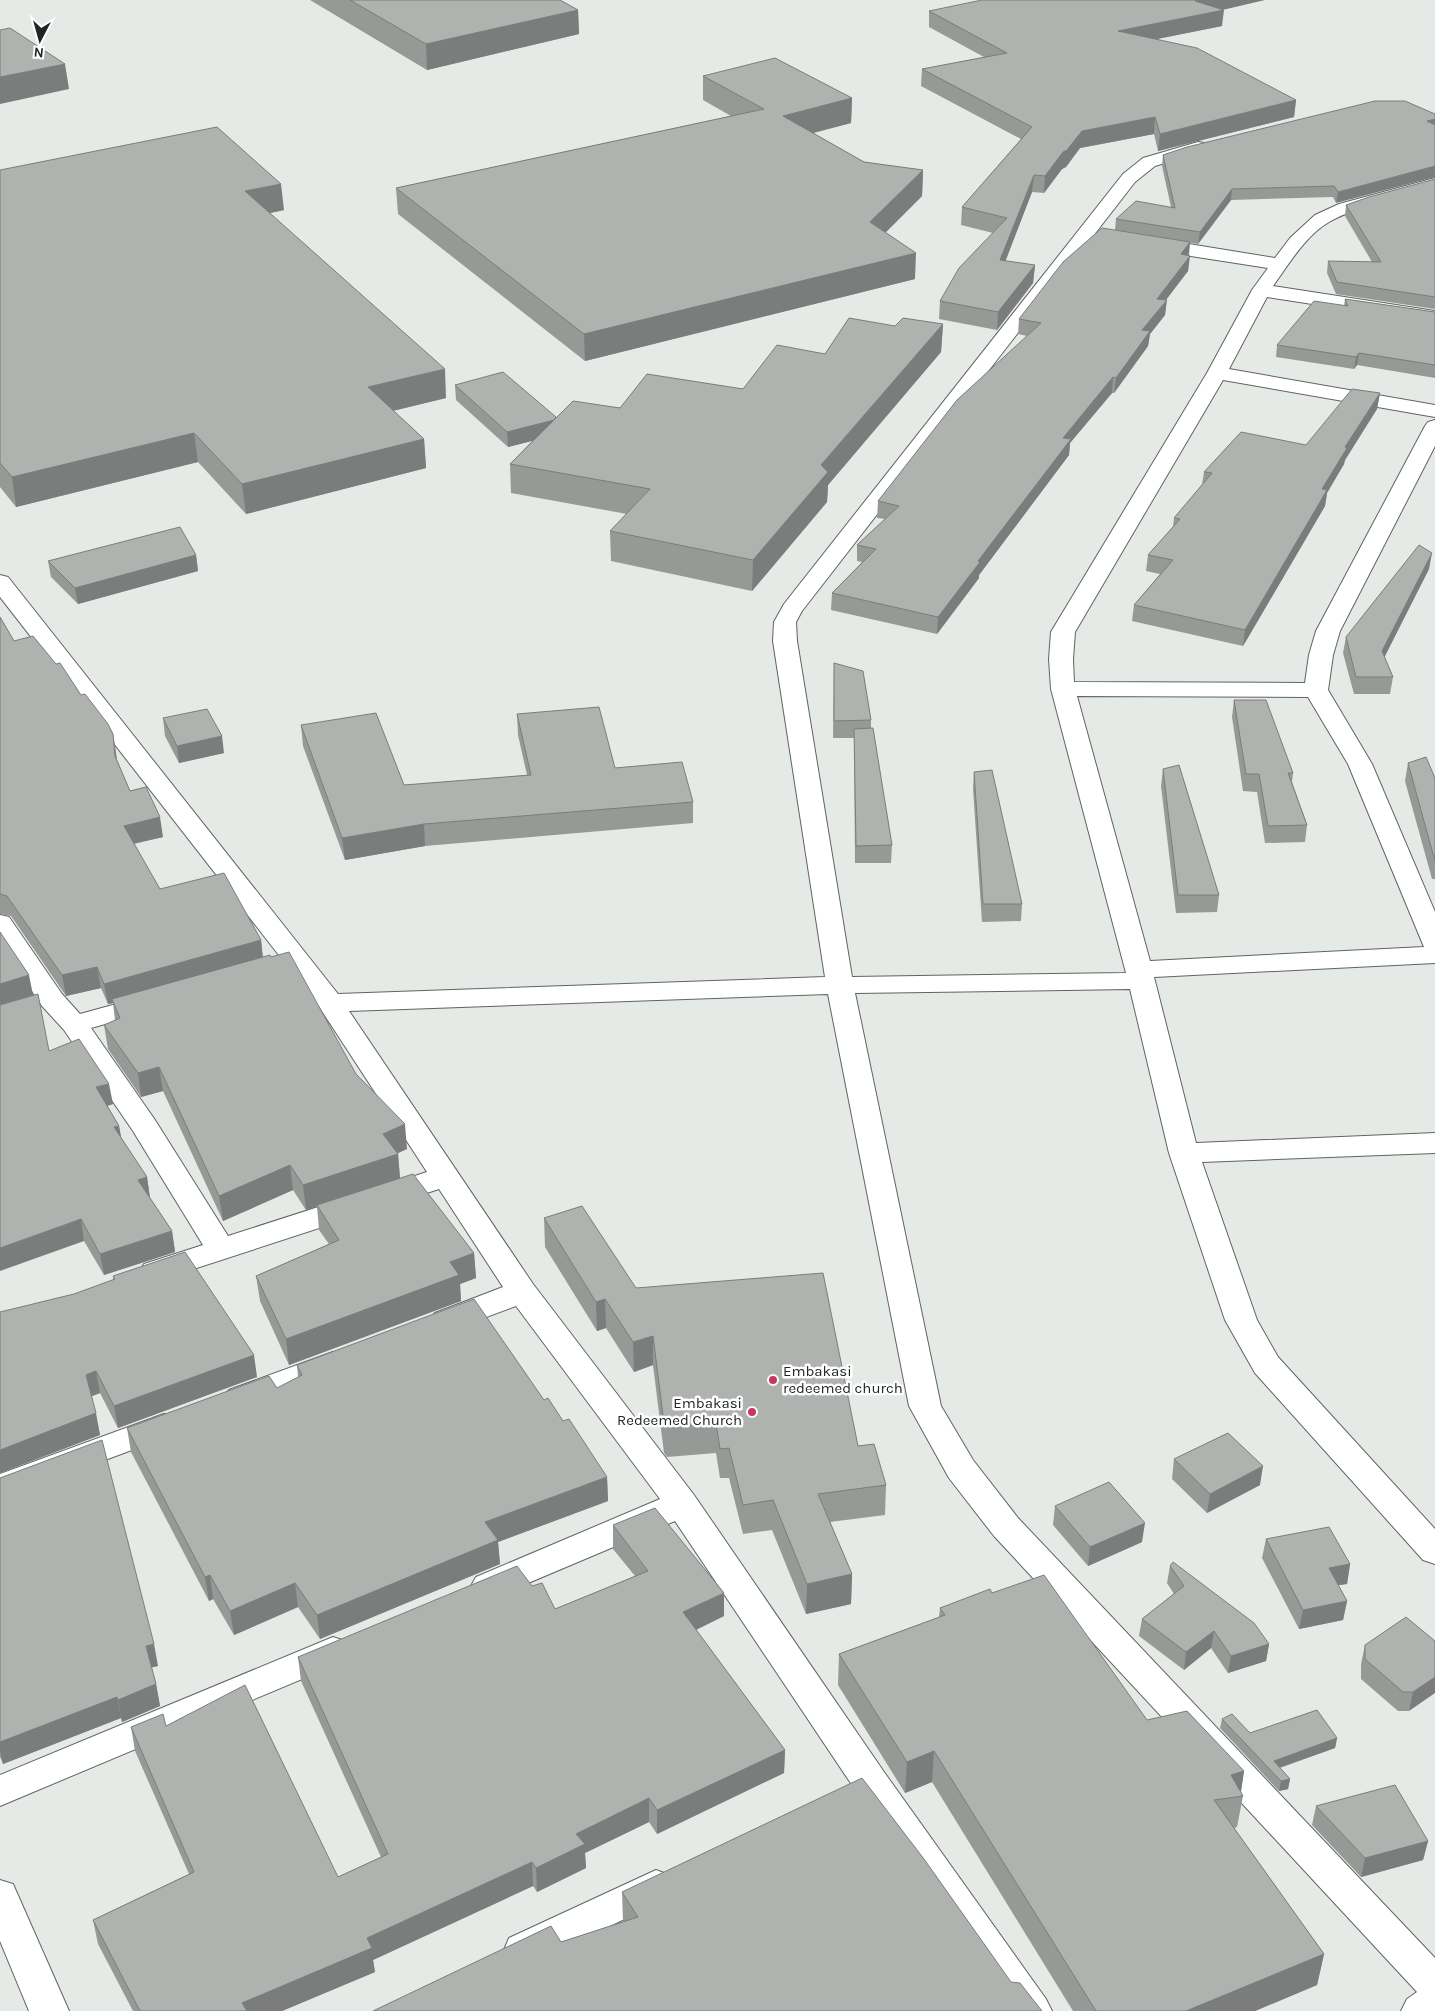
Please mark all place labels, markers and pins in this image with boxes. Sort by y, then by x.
place label: Embakasi redeemed church [783,1362,903,1397]
marker: Embakasi redeemed church [767,1374,779,1386]
place label: Embakasi Redeemed Church [617,1394,742,1429]
marker: Embakasi Redeemed Church [746,1406,758,1418]

